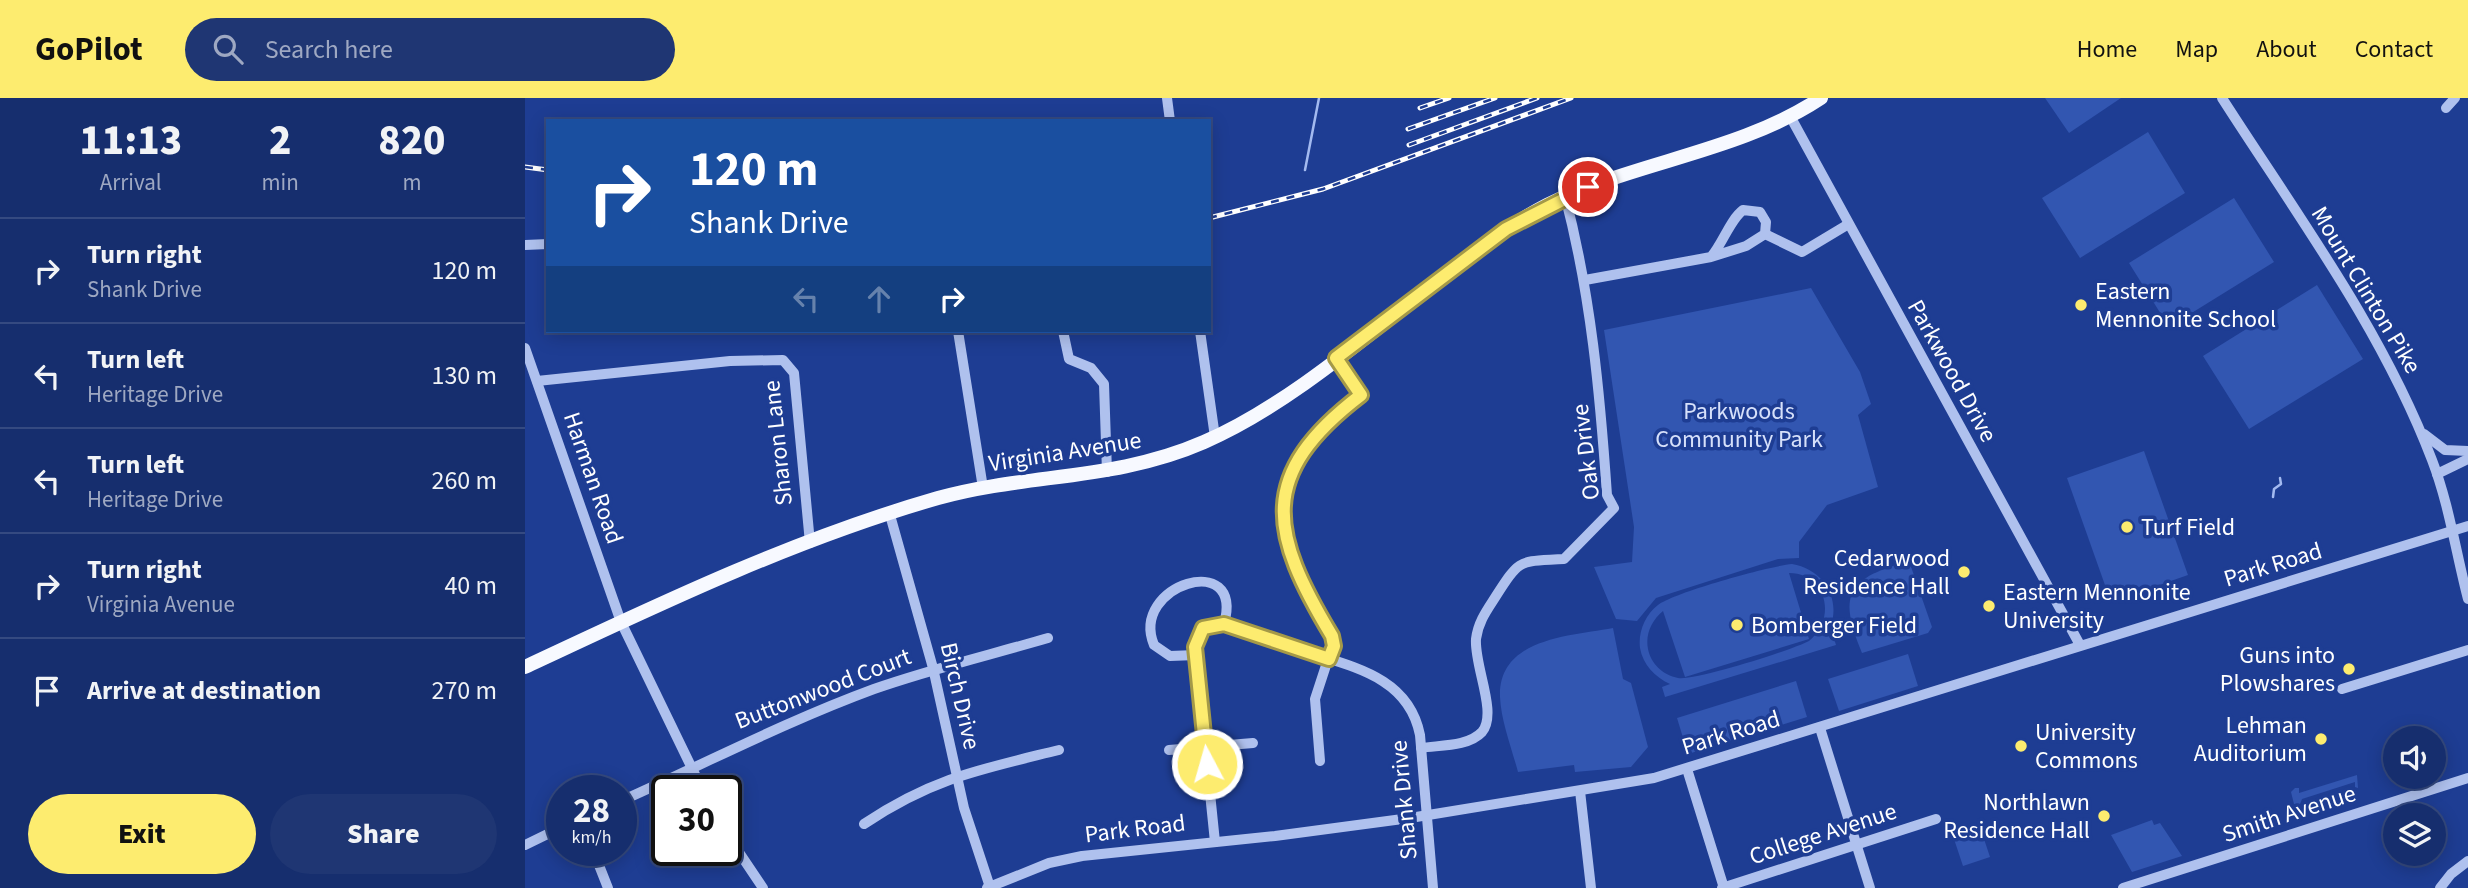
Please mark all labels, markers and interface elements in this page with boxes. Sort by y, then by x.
search box [185,18,675,81]
text: GoPilot [35,26,143,73]
icon: search [209,30,247,68]
text: Search here [265,31,393,68]
text: Home [2077,32,2137,67]
text: Map [2175,32,2218,67]
text: About [2256,32,2317,67]
text: Contact [2355,32,2433,67]
text: 11:13 [79,111,182,171]
text: 2 [269,111,291,171]
text: 820 [378,111,446,171]
text: 120 m [689,135,818,205]
icon: right [574,147,665,238]
pin [1558,157,1618,217]
text: Arrival [100,166,162,199]
text: min [262,166,299,199]
text: m [402,166,421,199]
icon: arrive [1569,168,1607,206]
text: Shank Drive [689,200,849,246]
street label: Mount Clinton Pike [2302,200,2430,380]
text: Turn right [87,236,202,273]
icon: right [28,252,66,290]
text: 120 m [431,252,497,289]
text: Shank Drive [87,273,202,306]
place label: Eastern Mennonite School [2095,274,2276,337]
icon: left [787,280,825,318]
icon: ahead [860,280,898,318]
icon: right [933,280,971,318]
street label: Parkwood Drive [1898,293,2006,449]
marker: Eastern Mennonite School [2073,297,2089,313]
text: Turn left [87,341,184,378]
icon: left [28,357,66,395]
text: 130 m [431,357,497,394]
text: Heritage Drive [87,378,223,411]
street label: Sharon Lane [754,379,802,507]
park label: Parkwoods Community Park [1655,394,1823,457]
street label: Oak Drive [1563,402,1609,502]
street label: Harman Road [554,407,632,549]
street label: Virginia Avenue [986,423,1144,481]
text: Turn left [87,446,184,483]
icon: left [28,462,66,500]
text: 260 m [431,462,497,499]
text: Heritage Drive [87,483,223,516]
place label: Turf Field [2141,510,2235,545]
marker: Turf Field [2119,519,2135,535]
street label: Park Road [2220,533,2326,597]
place label: Cedarwood Residence Hall [1803,541,1950,604]
text: Turn right [87,551,202,588]
marker: Cedarwood Residence Hall [1956,564,1972,580]
icon: right [28,567,66,605]
text: 40 m [444,567,497,604]
place label: Eastern Mennonite University [2003,575,2191,638]
text: Virginia Avenue [87,588,235,621]
marker: Eastern Mennonite University [1981,598,1997,614]
place label: Bomberger Field [1751,608,1917,643]
marker: Bomberger Field [1729,617,1745,633]
place label: Guns into Plowshares [2220,638,2335,701]
street label: Buttonwood Court [730,639,916,739]
street label: Birch Drive [931,639,989,753]
marker: Guns into Plowshares [2341,661,2357,677]
icon: arrive [28,672,66,710]
text: Arrive at destination [87,672,321,709]
text: 270 m [431,672,497,709]
street label: Park Road [1678,701,1784,765]
place label: Lehman Auditorium [2194,708,2307,771]
place label: University Commons [2035,715,2138,778]
map controls [2383,726,2446,866]
button: sound [2383,726,2446,789]
position arrow [1170,727,1244,801]
marker: Lehman Auditorium [2313,731,2329,747]
marker: University Commons [2013,738,2029,754]
street label: Shank Drive [1381,739,1427,861]
speed limit sign: 30 [651,775,742,866]
street label: Smith Avenue [2218,776,2360,852]
place label: Northlawn Residence Hall [1943,785,2090,848]
text: 28 [573,786,610,836]
button: Exit [28,794,256,874]
button: Share [270,794,497,874]
street label: College Avenue [1745,794,1901,874]
button: layers [2383,803,2446,866]
street label: Park Road [1083,805,1187,853]
marker: Northlawn Residence Hall [2096,808,2112,824]
text: km/h [572,825,611,850]

